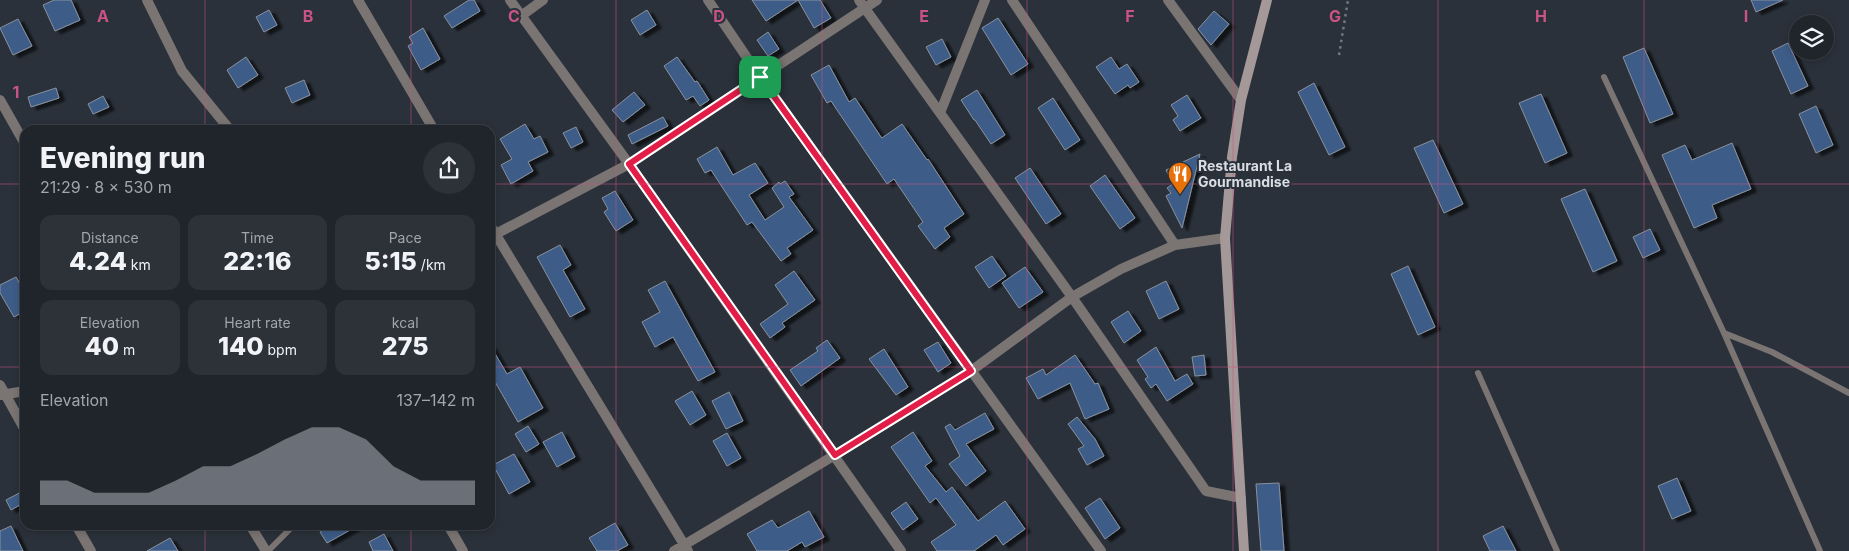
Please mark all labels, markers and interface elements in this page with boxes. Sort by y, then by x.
text: A [97,6,109,26]
text: B [303,6,313,26]
text: C [508,6,520,26]
text: D [713,6,725,26]
text: E [919,6,929,26]
text: F [1125,6,1135,26]
text: G [1329,6,1341,26]
text: H [1535,6,1547,26]
text: I [1744,6,1748,26]
map controls [1789,15,1834,60]
button: layers [1789,15,1834,60]
pin [739,56,781,98]
icon: arrive [746,63,774,91]
text: 1 [13,82,19,102]
text: Evening run [40,141,206,175]
button: share [423,142,475,194]
place label: Restaurant La Gourmandise [1198,157,1292,190]
restaurant icon: Restaurant La Gourmandise [1167,161,1193,195]
text: 21:29 · 8 × 530 m [40,177,172,197]
text: Distance [81,229,139,246]
text: Time [241,229,274,246]
text: Pace [389,229,422,246]
text: 4.24 [69,246,127,276]
text: 22:16 [223,246,292,276]
text: 5:15 [364,246,417,276]
text: km [127,256,151,273]
text: /km [417,256,446,273]
text: Elevation [80,314,140,331]
text: Heart rate [224,314,291,331]
text: kcal [392,314,419,331]
text: 40 [84,331,119,361]
text: 140 [218,331,264,361]
text: 275 [382,331,429,361]
text: m [119,341,135,358]
text: bpm [264,341,297,358]
text: Elevation [40,390,109,410]
text: 137–142 m [396,390,475,410]

